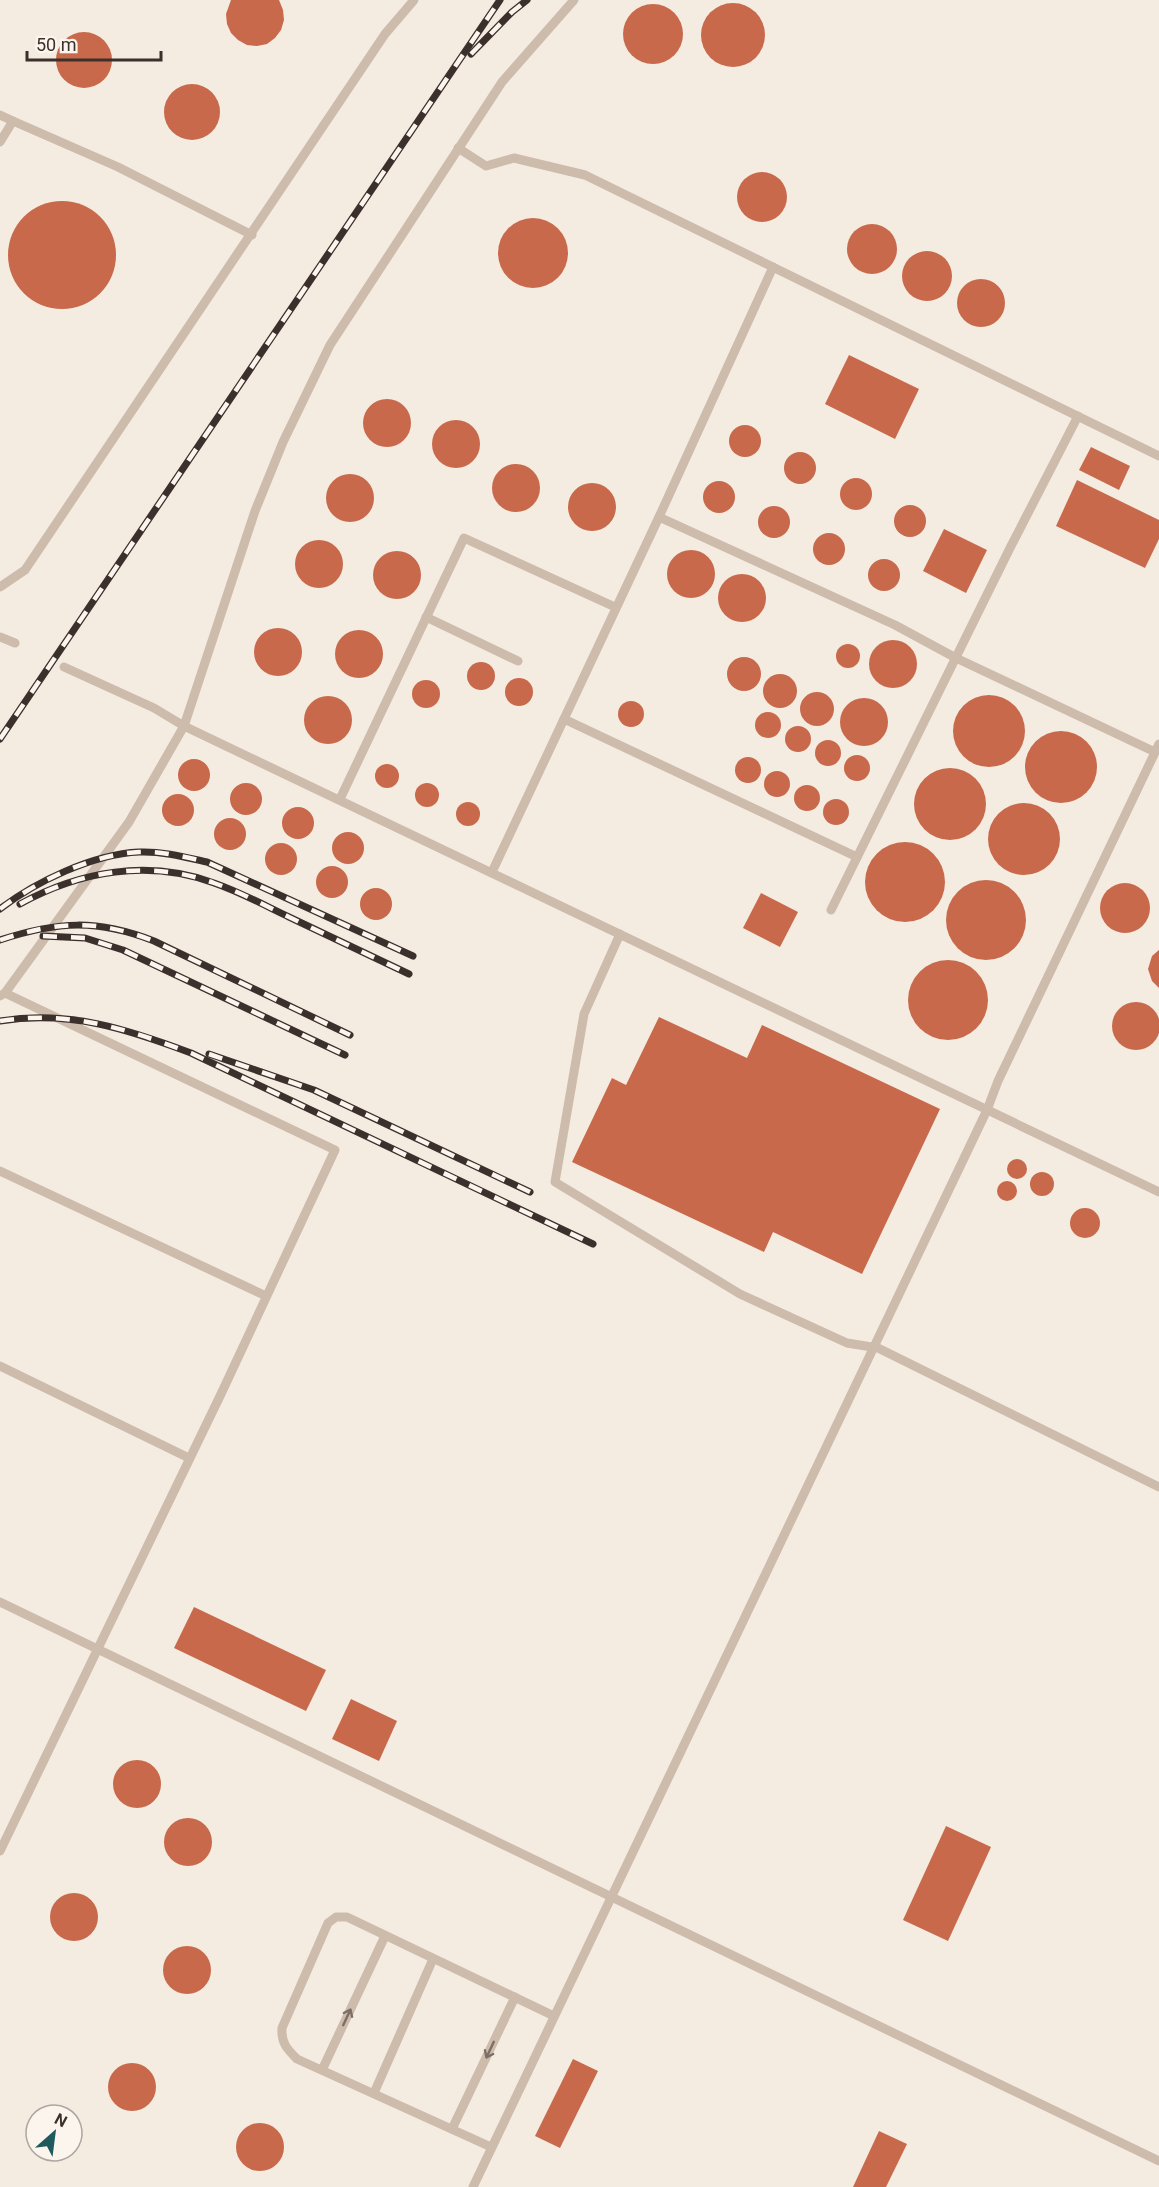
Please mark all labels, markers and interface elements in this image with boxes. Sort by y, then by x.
scale bar [27,24,160,62]
text: 50 m [36,34,76,55]
one-way arrow [341,2009,353,2027]
one-way arrow [483,2040,495,2058]
north arrow [24,2103,84,2163]
text: N [51,2109,70,2131]

